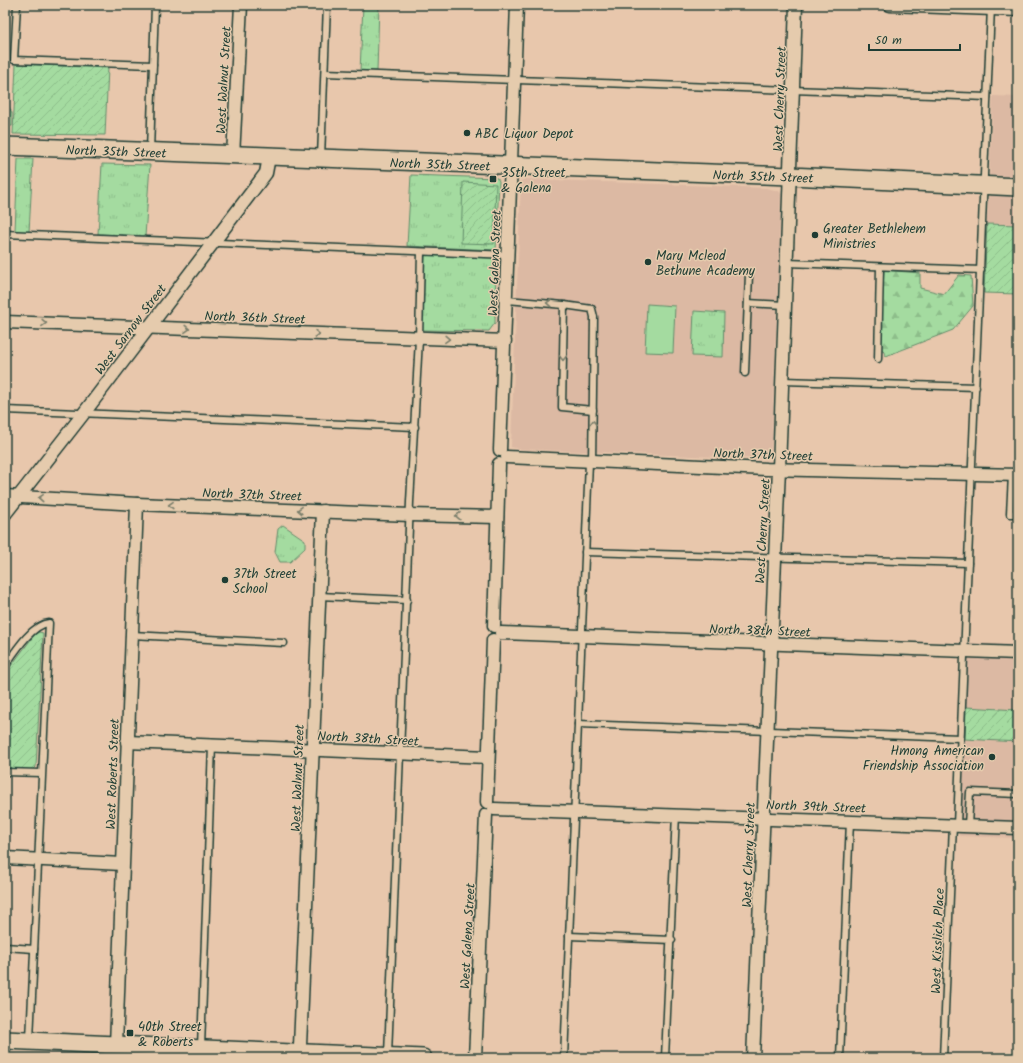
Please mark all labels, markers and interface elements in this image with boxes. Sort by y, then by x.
street label: West Walnut Street [211,25,238,134]
scale bar [869,26,960,52]
text: 50 m [875,31,902,50]
street label: West Cherry Street [768,45,793,152]
place label: ABC Liquor Depot [475,124,575,145]
marker: ABC Liquor Depot [462,128,472,138]
street label: North 35th Street [65,140,168,165]
street label: North 35th Street [389,153,492,178]
place label: 35th Street & Galena [501,163,567,199]
street label: North 35th Street [712,165,815,190]
marker: 35th Street & Galena [488,174,498,184]
street label: West Galena Street [483,209,508,316]
place label: Greater Bethlehem Ministries [823,219,926,255]
marker: Greater Bethlehem Ministries [810,230,820,240]
place label: Mary Mcleod Bethune Academy [656,246,756,282]
marker: Mary Mcleod Bethune Academy [643,257,653,267]
street label: West Sarnow Street [90,279,173,380]
one-way arrow [546,299,552,308]
street label: North 36th Street [204,306,307,331]
one-way arrow [41,319,47,327]
one-way arrow [184,324,190,333]
one-way arrow [314,330,320,338]
one-way arrow [444,335,450,344]
one-way arrow [559,355,567,361]
one-way arrow [589,420,597,426]
street label: North 37th Street [713,443,814,468]
street label: West Cherry Street [750,477,777,584]
street label: North 37th Street [202,483,303,508]
one-way arrow [38,494,44,503]
one-way arrow [168,501,174,510]
one-way arrow [297,506,303,515]
one-way arrow [455,512,461,520]
place label: 37th Street School [233,564,298,600]
marker: 37th Street School [220,575,230,585]
street label: North 38th Street [709,619,812,644]
street label: West Roberts Street [101,717,126,830]
street label: West Walnut Street [286,723,311,832]
street label: North 38th Street [317,726,420,753]
place label: Hmong American Friendship Association [863,741,984,777]
marker: Hmong American Friendship Association [987,752,997,762]
street label: North 39th Street [766,795,867,820]
street label: West Cherry Street [737,801,762,908]
street label: West Galena Street [455,882,482,990]
street label: West Kisslich Place [926,888,951,994]
place label: 40th Street & Roberts [138,1017,203,1053]
marker: 40th Street & Roberts [125,1028,135,1038]

